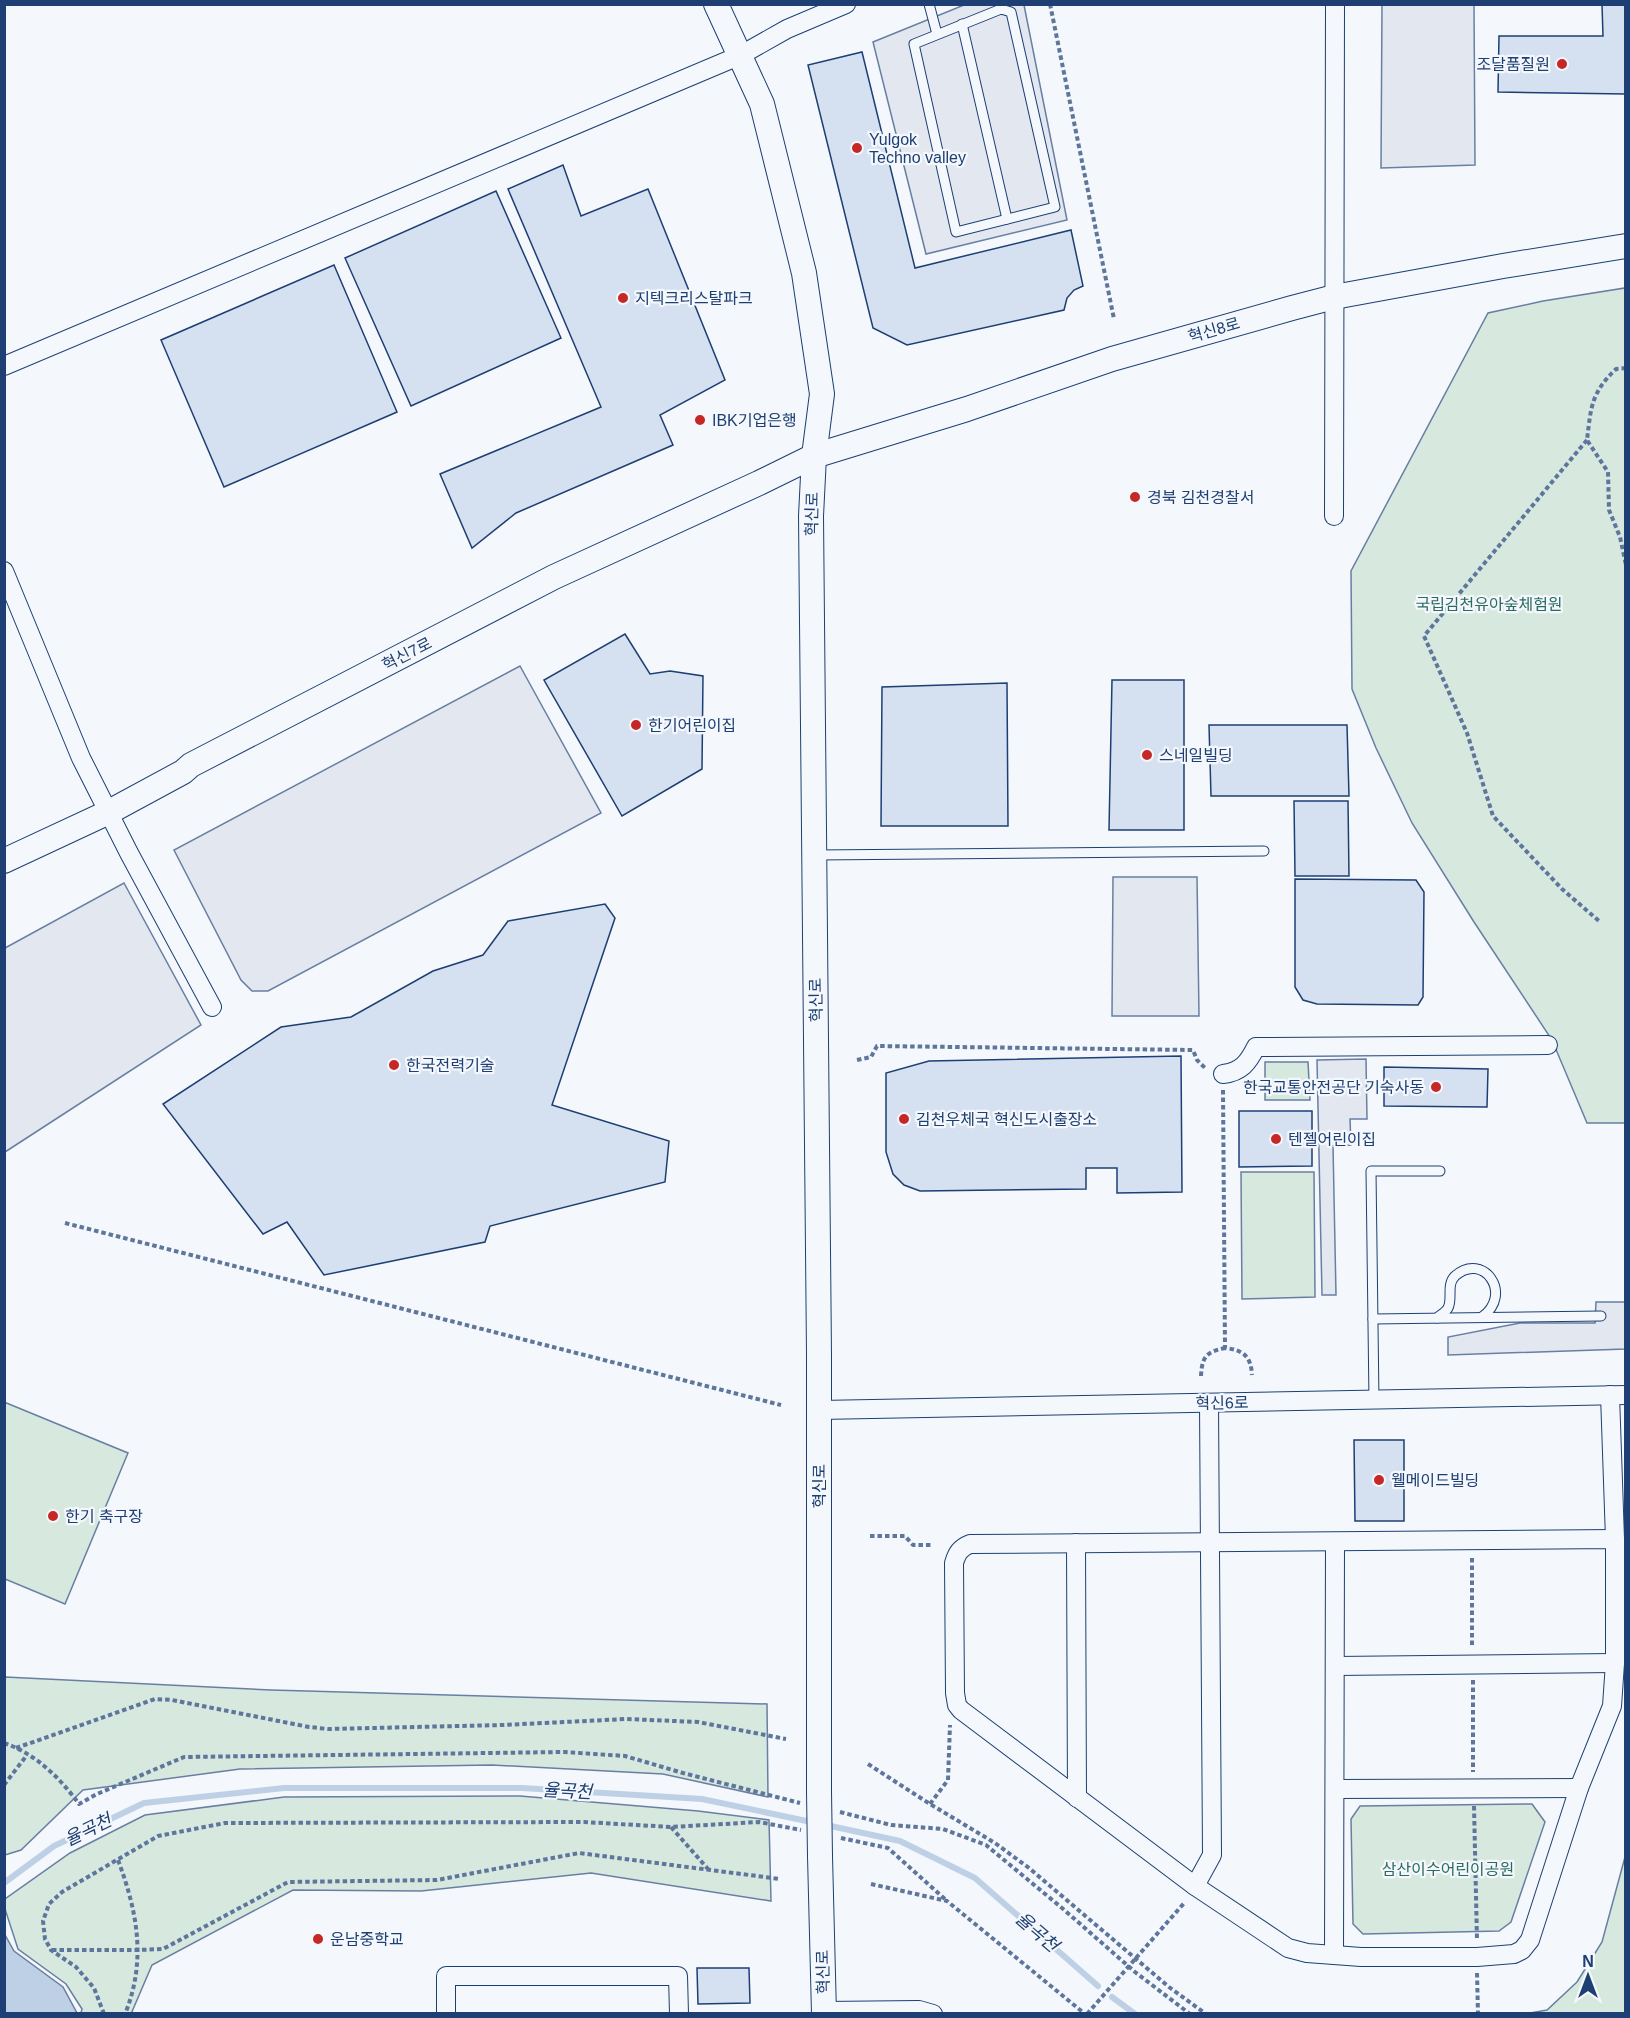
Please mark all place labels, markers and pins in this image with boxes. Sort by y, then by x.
place label: 조달품질원 [1476,56,1550,73]
marker: 조달품질원 [1555,57,1569,71]
place label: Yulgok Techno valley [869,131,966,166]
marker: Yulgok Techno valley [850,141,864,155]
place label: 지텍크리스탈파크 [635,290,753,307]
marker: 지텍크리스탈파크 [616,291,630,305]
place label: IBK기업은행 [712,412,797,429]
marker: IBK기업은행 [693,413,707,427]
place label: 경북 김천경찰서 [1147,489,1255,506]
marker: 경북 김천경찰서 [1128,490,1142,504]
place label: 한기어린이집 [648,717,736,734]
marker: 한기어린이집 [629,718,643,732]
place label: 스네일빌딩 [1159,747,1233,764]
marker: 스네일빌딩 [1140,748,1154,762]
place label: 한국전력기술 [406,1057,495,1074]
marker: 한국전력기술 [387,1058,401,1072]
place label: 한국교통안전공단 기숙사동 [1243,1079,1424,1096]
marker: 한국교통안전공단 기숙사동 [1429,1080,1443,1094]
place label: 김천우체국 혁신도시출장소 [916,1111,1097,1128]
marker: 김천우체국 혁신도시출장소 [897,1112,911,1126]
place label: 텐젤어린이집 [1288,1131,1376,1148]
marker: 텐젤어린이집 [1269,1132,1283,1146]
place label: 웰메이드빌딩 [1391,1472,1479,1489]
marker: 웰메이드빌딩 [1372,1473,1386,1487]
place label: 한기 축구장 [65,1508,143,1525]
marker: 한기 축구장 [46,1509,60,1523]
place label: 운남중학교 [330,1931,404,1948]
marker: 운남중학교 [311,1932,325,1946]

